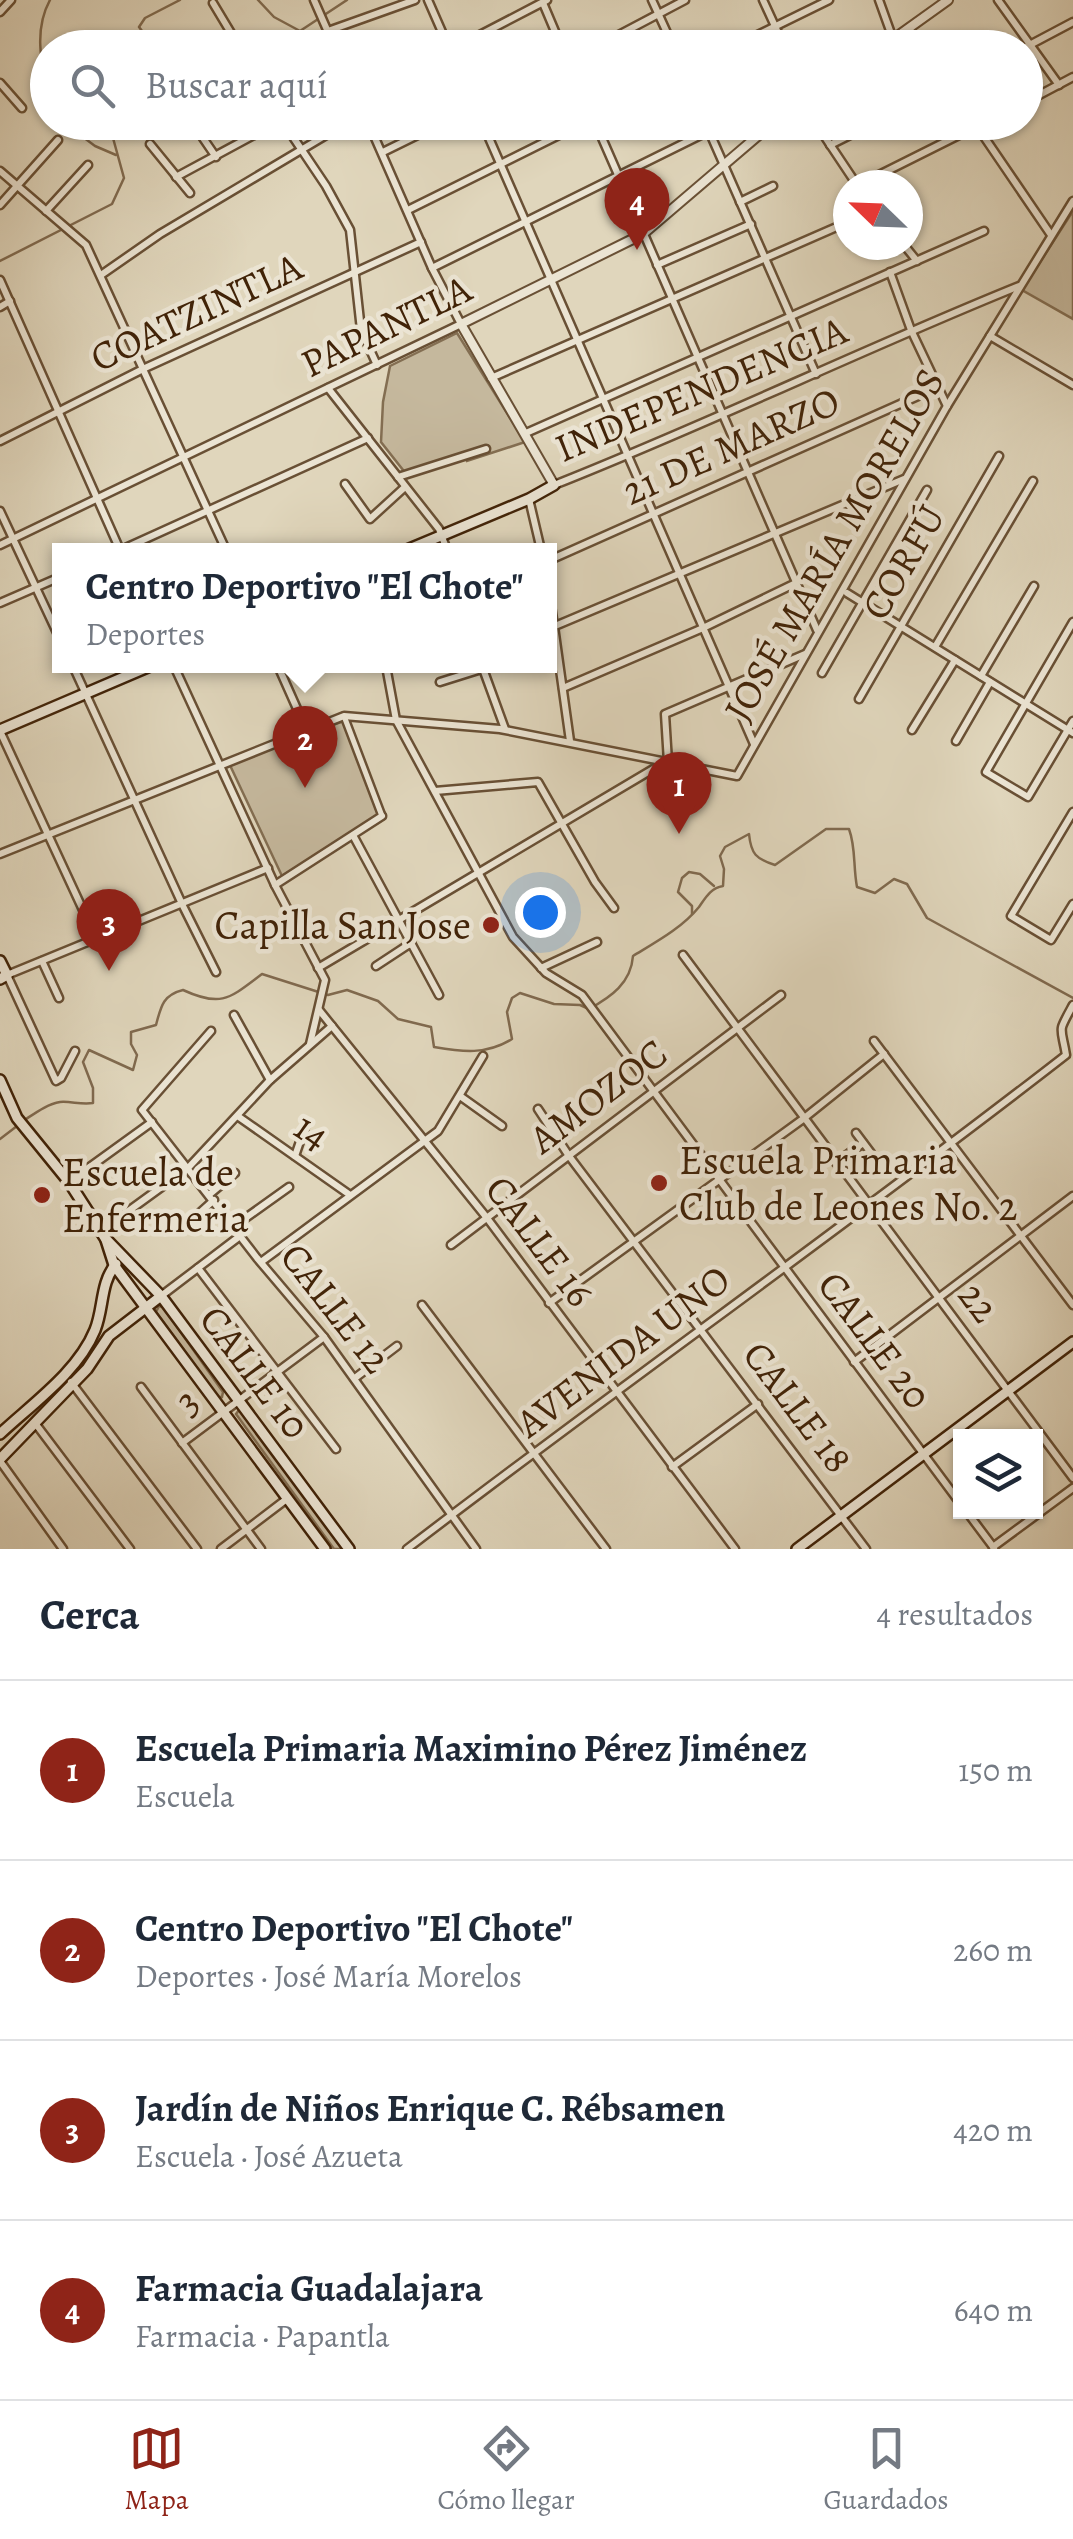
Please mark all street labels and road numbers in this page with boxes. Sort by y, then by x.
street label: COATZINTLA [81,239,311,385]
street label: PAPANTLA [292,261,481,391]
street label: INDEPENDENCIA [546,302,856,475]
street label: JOSÉ MARÍA MORELOS [710,359,958,731]
street label: 21 DE MARZO [614,374,848,518]
street label: CORFÚ [848,494,958,630]
street label: AMOZOC [517,1026,678,1167]
street label: 14 [283,1099,341,1163]
street label: CALLE 16 [473,1164,607,1318]
street label: CALLE 12 [268,1231,404,1385]
street label: AVENIDA UNO [504,1252,742,1450]
street label: CALLE 20 [805,1260,945,1420]
street label: 22 [946,1270,1012,1334]
street label: CALLE 10 [187,1294,323,1450]
street label: CALLE 18 [730,1330,866,1484]
street label: 3 [164,1374,210,1428]

